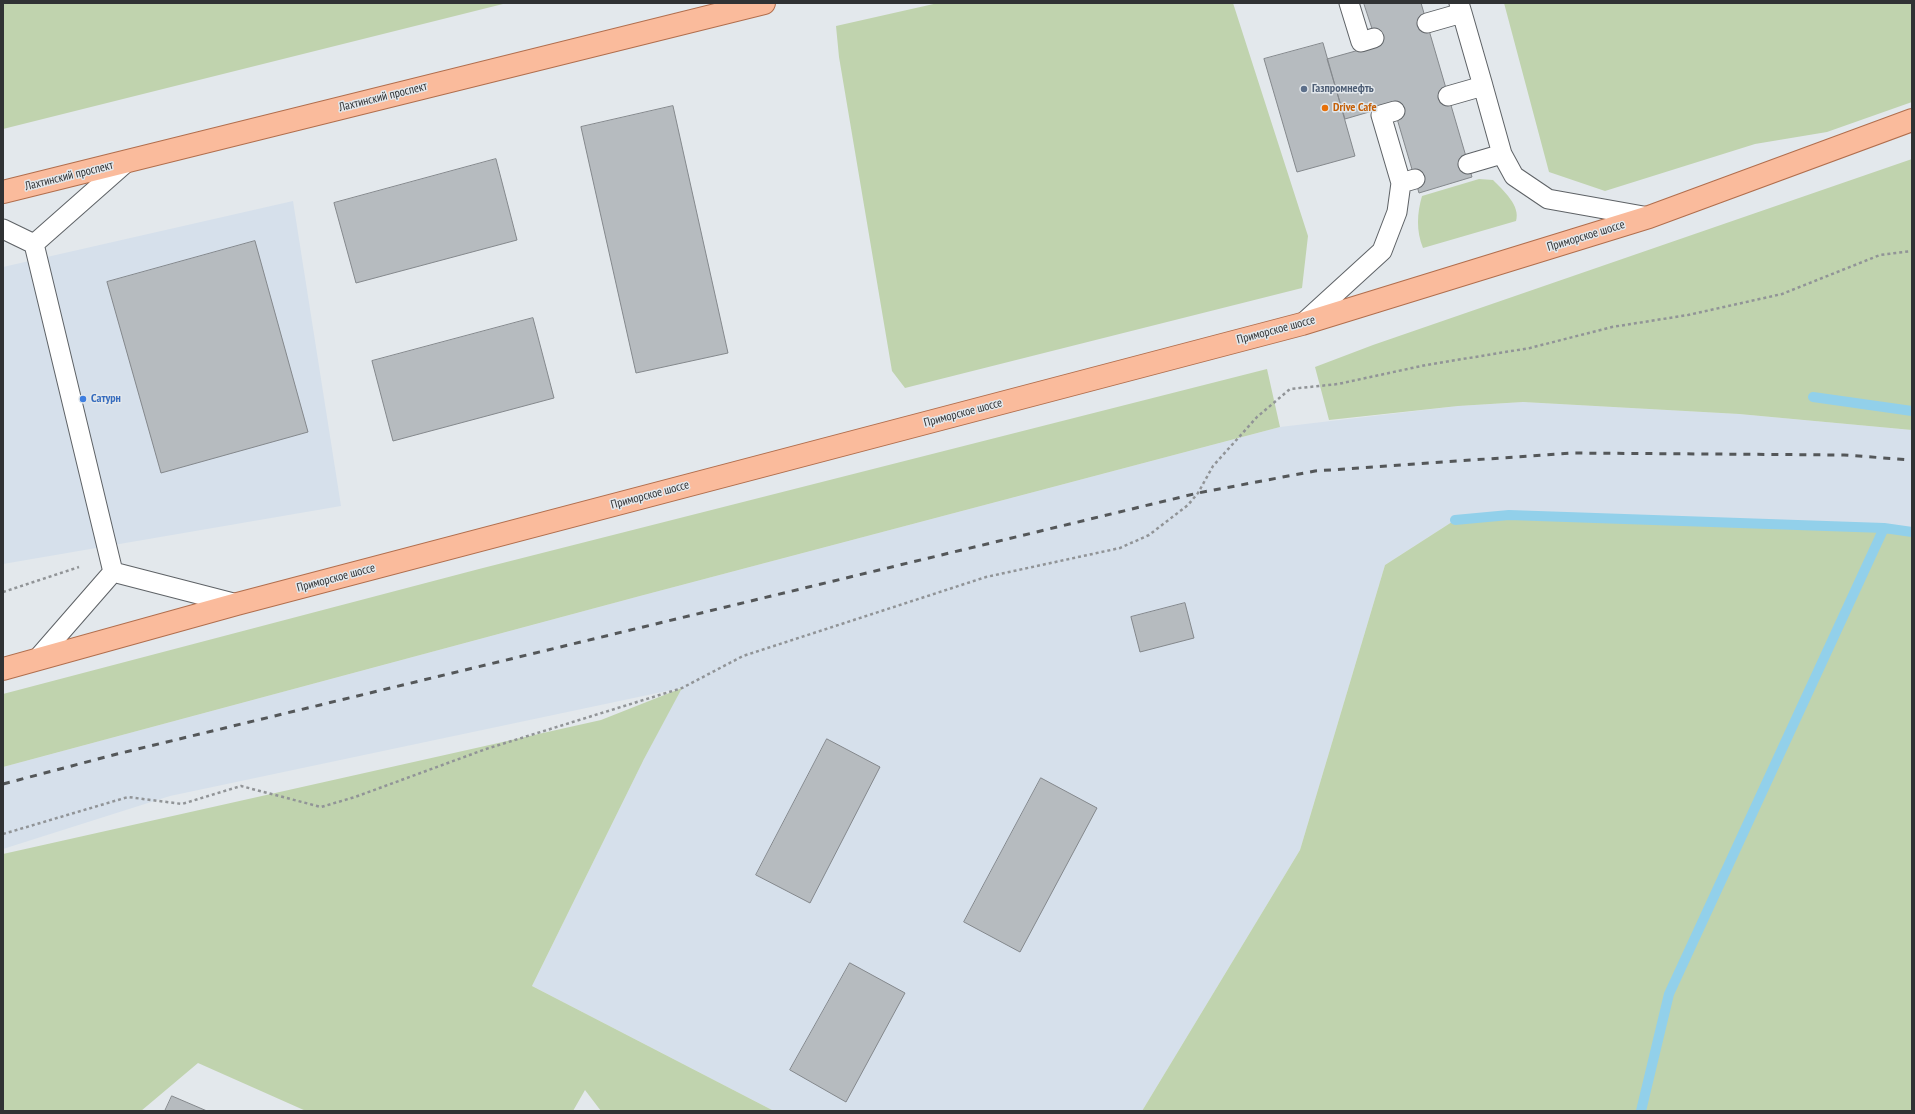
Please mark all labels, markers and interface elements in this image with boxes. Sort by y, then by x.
street label: Лахтинский проспект [337,79,429,115]
place label: Газпромнефть [1312,82,1374,96]
marker: Газпромнефть [1299,84,1309,94]
place label: Drive Cafe [1333,101,1377,115]
marker: Drive Cafe [1320,103,1330,113]
street label: Лахтинский проспект [23,158,115,194]
street label: Приморское шоссе [1545,217,1627,255]
street label: Приморское шоссе [1235,313,1317,347]
place label: Сатурн [91,392,121,406]
marker: Сатурн [78,394,88,404]
street label: Приморское шоссе [922,396,1004,430]
street label: Приморское шоссе [609,478,691,512]
street label: Приморское шоссе [295,561,377,595]

